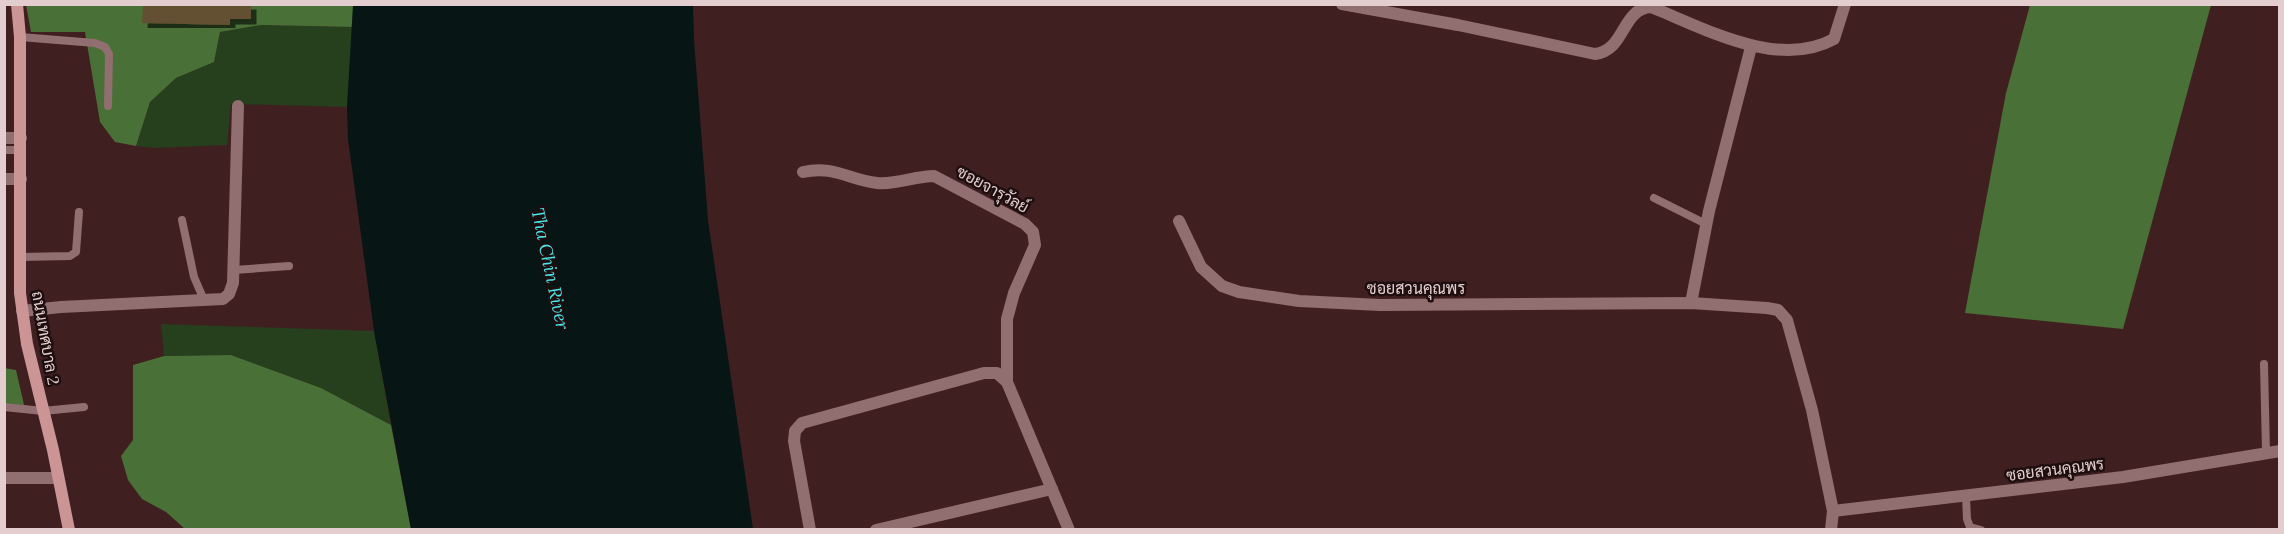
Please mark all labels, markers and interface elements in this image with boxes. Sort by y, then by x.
street label: ซอยจารุวัลย์ [952,159,1034,219]
water label: Tha Chin River [526,206,575,333]
street label: ซอยสวนคุณพร [1367,278,1465,300]
street label: ถนนเทศบาล 2 [28,290,64,386]
street label: ซอยสวนคุณพร [2005,453,2105,487]

